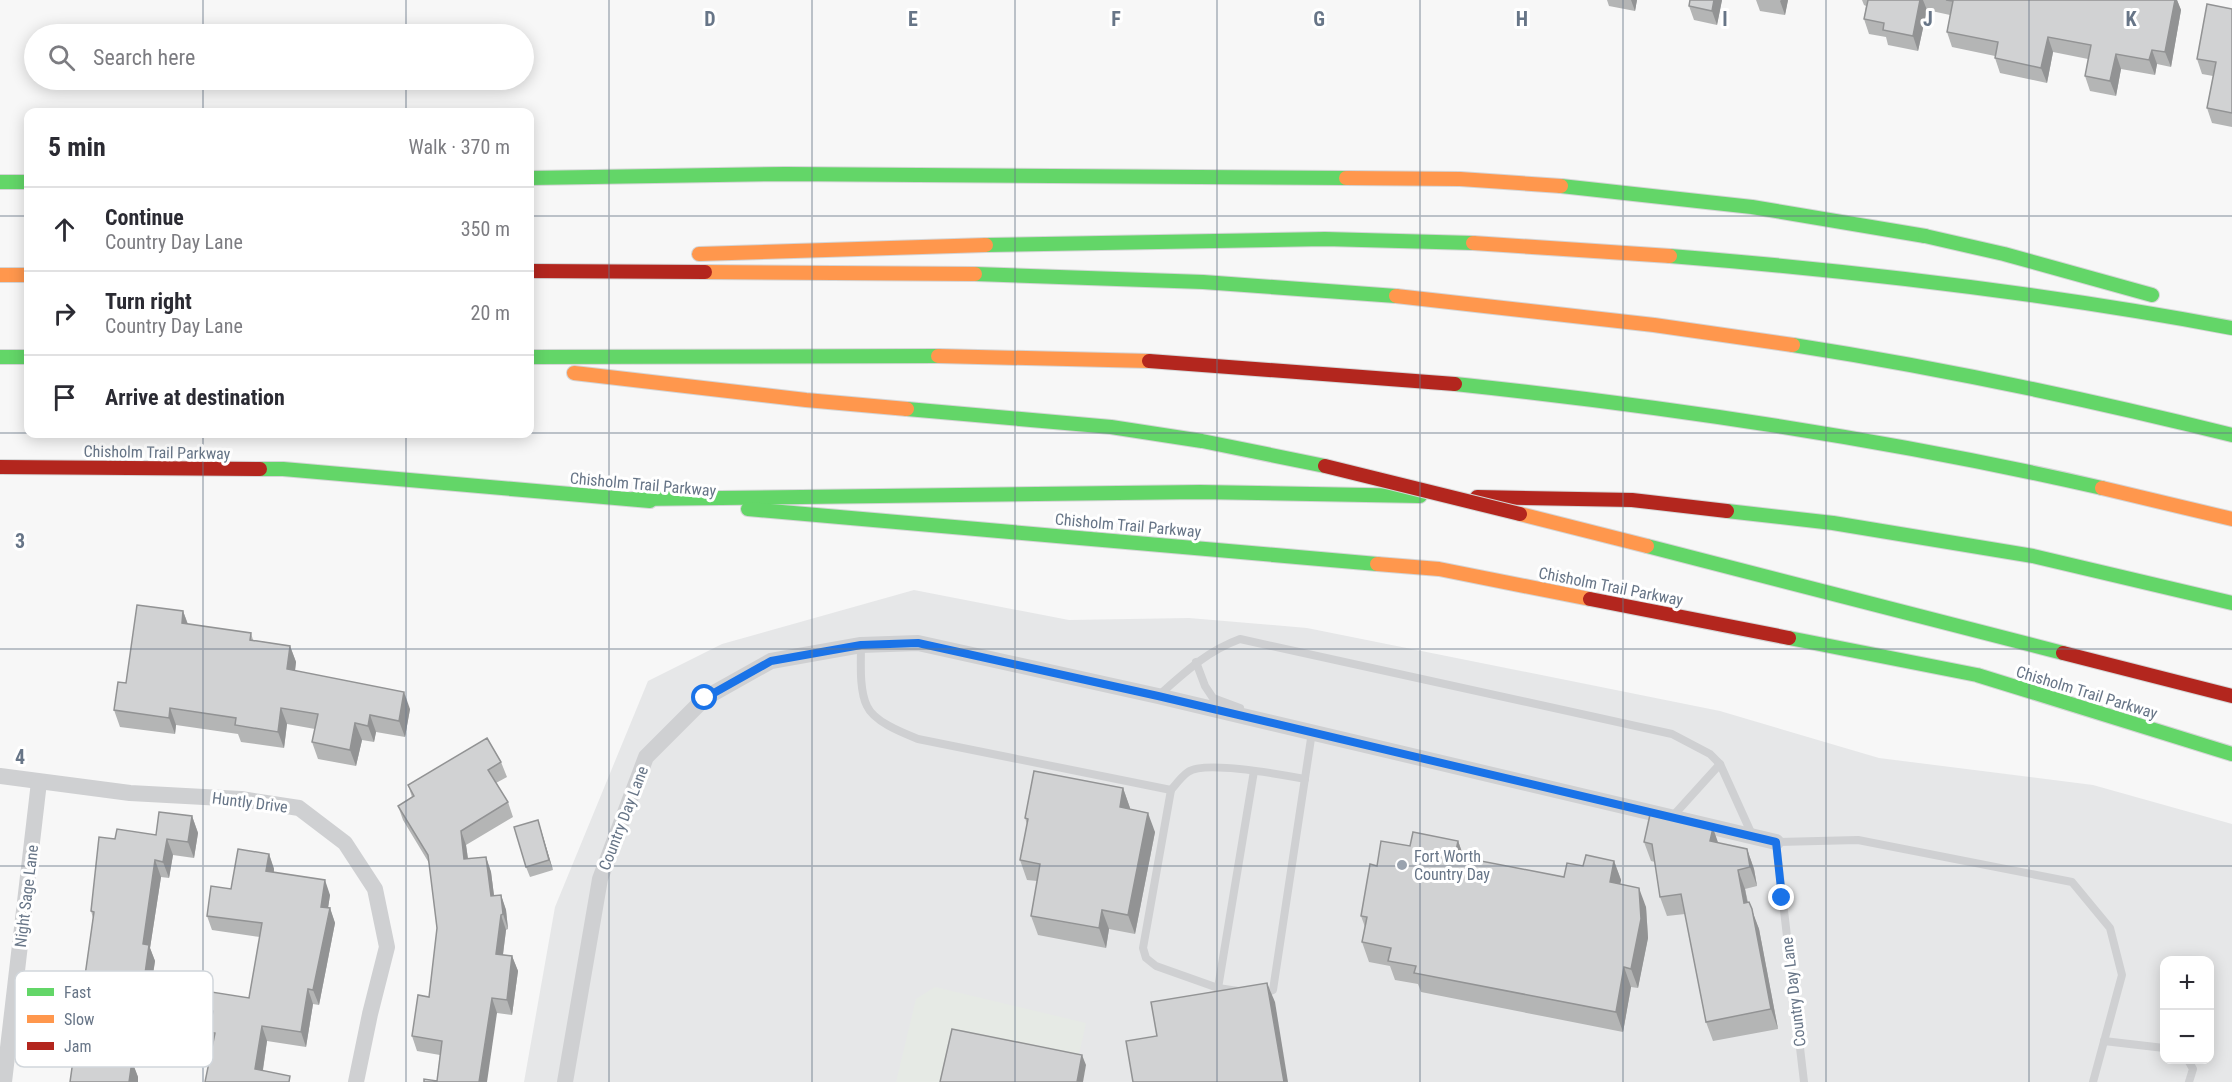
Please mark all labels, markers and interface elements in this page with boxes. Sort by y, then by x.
text: D [704,7,716,31]
text: E [908,7,918,31]
text: F [1111,7,1121,31]
text: G [1313,7,1325,31]
text: H [1516,7,1528,31]
text: I [1722,7,1728,31]
text: J [1923,7,1933,31]
text: K [2125,7,2137,31]
search box [24,24,534,90]
icon: search [45,41,78,74]
text: Search here [93,45,195,70]
text: 5 min [48,132,106,162]
text: Walk · 370 m [409,135,510,159]
text: Continue [105,205,184,230]
icon: ahead [48,213,81,246]
text: 350 m [461,217,510,241]
text: Country Day Lane [105,230,243,254]
text: Turn right [105,289,192,314]
icon: right [48,297,81,330]
text: 20 m [471,301,510,325]
text: Country Day Lane [105,314,243,338]
icon: arrive [48,381,81,414]
text: Arrive at destination [105,385,285,410]
street label: Chisholm Trail Parkway [83,442,231,463]
street label: Chisholm Trail Parkway [569,469,717,500]
street label: Chisholm Trail Parkway [1054,510,1202,541]
text: 3 [15,529,25,553]
street label: Chisholm Trail Parkway [1537,563,1685,610]
street label: Chisholm Trail Parkway [2014,662,2160,723]
route start [691,684,717,710]
text: 4 [15,745,25,769]
street label: Country Day Lane [595,763,652,873]
street label: Huntly Drive [211,788,289,817]
street label: Night Sage Lane [11,844,42,948]
place label: Fort Worth Country Day [1414,847,1490,884]
marker: Fort Worth Country Day [1395,858,1409,872]
route end [1768,884,1794,910]
street label: Country Day Lane [1777,936,1810,1048]
map controls [2160,956,2214,1064]
button: + [2160,956,2214,1010]
legend [15,971,213,1067]
text: Fast [64,983,91,1002]
text: Slow [64,1010,94,1029]
button: − [2160,1010,2214,1064]
text: Jam [64,1037,91,1056]

